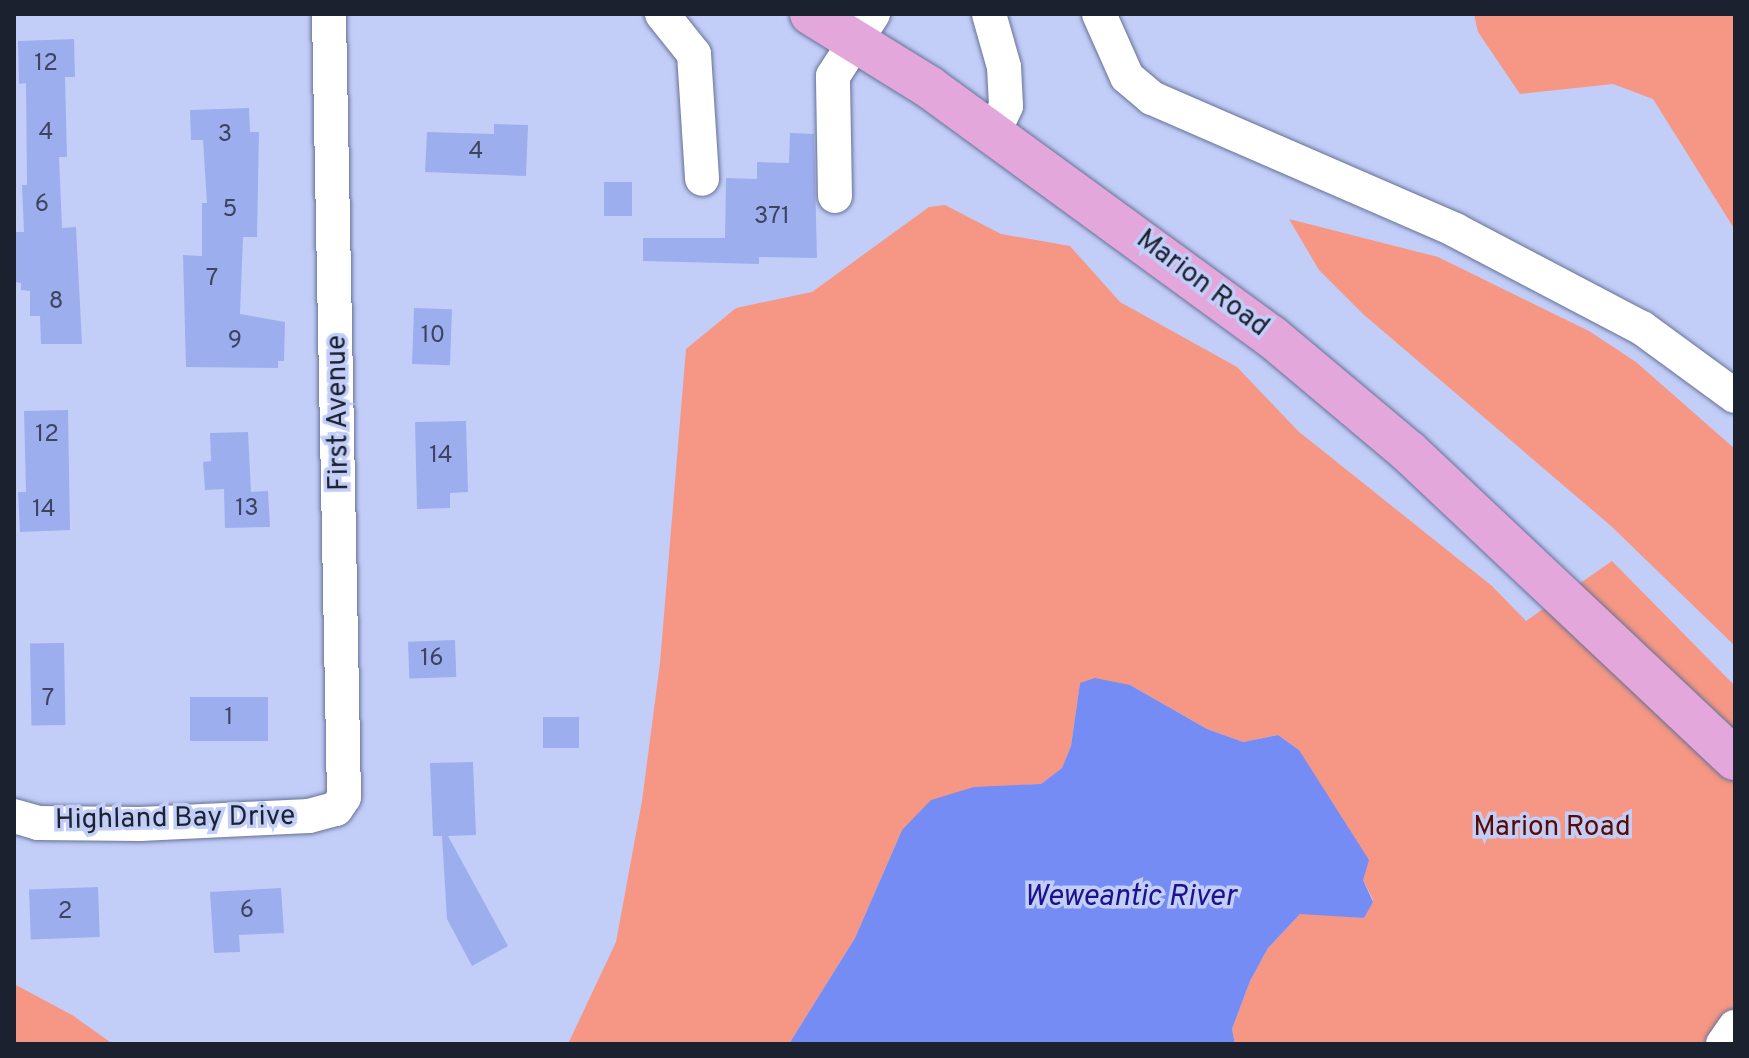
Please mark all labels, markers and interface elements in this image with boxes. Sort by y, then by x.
house number: 12 [34,51,58,79]
house number: 4 [39,120,53,148]
house number: 3 [218,122,232,150]
house number: 4 [469,139,483,167]
house number: 6 [35,192,49,220]
house number: 5 [223,197,237,225]
house number: 371 [754,204,790,232]
street label: Marion Road [1129,223,1275,345]
house number: 7 [206,266,218,294]
house number: 8 [49,289,63,317]
house number: 10 [421,323,445,351]
house number: 9 [228,328,242,356]
street label: First Avenue [321,334,357,492]
house number: 12 [35,422,59,450]
house number: 14 [429,443,453,471]
house number: 13 [235,496,259,524]
house number: 14 [32,497,56,525]
house number: 16 [420,646,444,674]
house number: 7 [42,686,54,714]
house number: 1 [225,705,233,733]
street label: Highland Bay Drive [55,800,295,838]
park label: Marion Road [1473,811,1631,845]
water label: Weweantic River [1024,880,1236,916]
house number: 6 [240,898,254,926]
house number: 2 [58,899,72,927]

